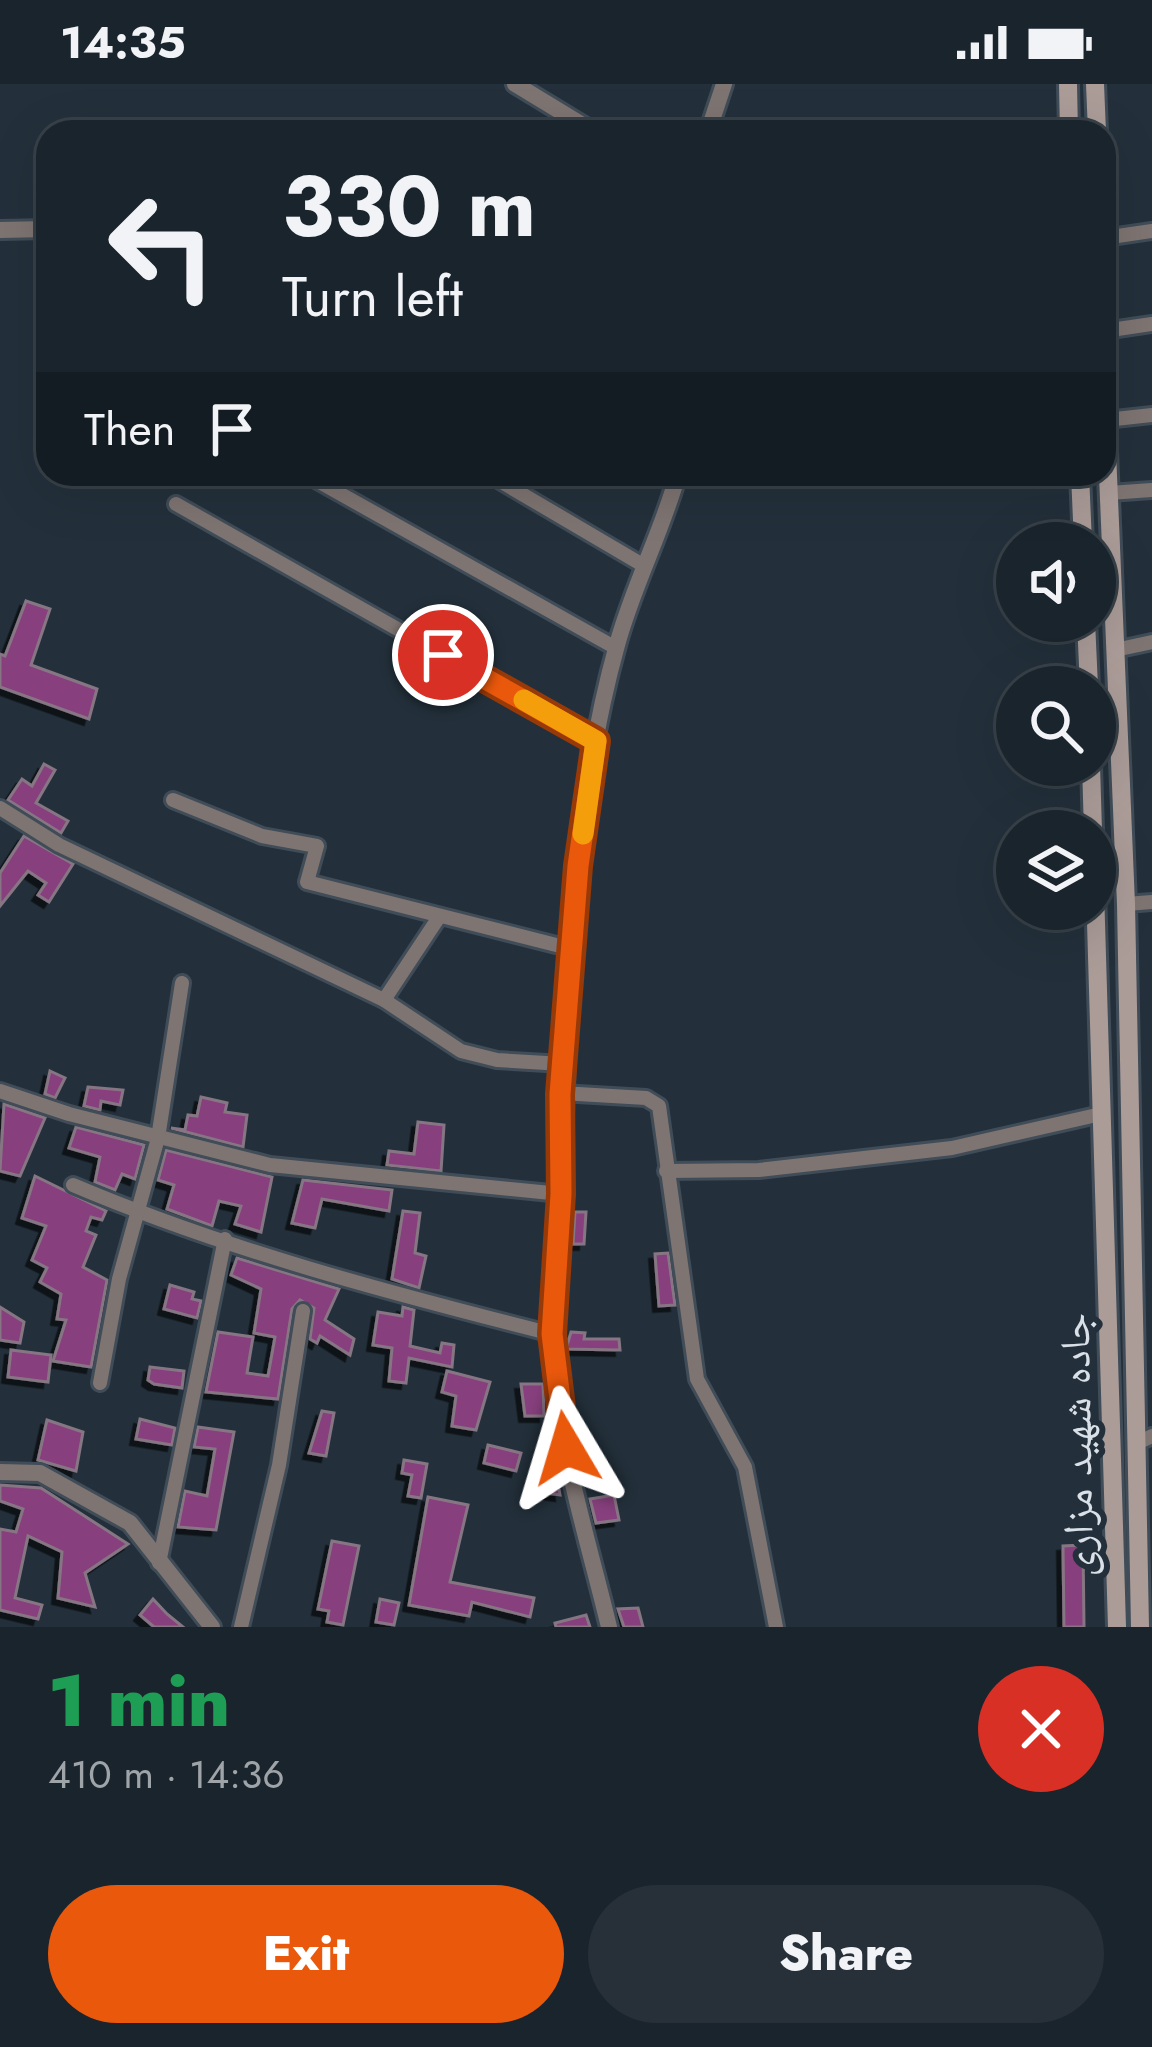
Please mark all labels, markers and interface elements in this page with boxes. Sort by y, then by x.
text: 14:35 [60,10,186,75]
text: 330 m [282,146,536,268]
icon: left [84,168,240,324]
text: Turn left [282,258,463,336]
icon: arrive [199,396,265,462]
text: Then [84,397,175,462]
map controls [996,522,1116,930]
button: sound [996,522,1116,642]
pin [392,604,494,706]
icon: arrive [410,622,476,688]
button: search [996,666,1116,786]
button: layers [996,810,1116,930]
street label: جاده شهید مزاری [1044,1312,1109,1578]
position arrow [503,1385,629,1511]
text: 1 min [48,1649,230,1753]
button: close [978,1666,1104,1792]
text: 410 m · 14:36 [48,1746,285,1803]
button: Exit [48,1885,564,2023]
button: Share [588,1885,1104,2023]

